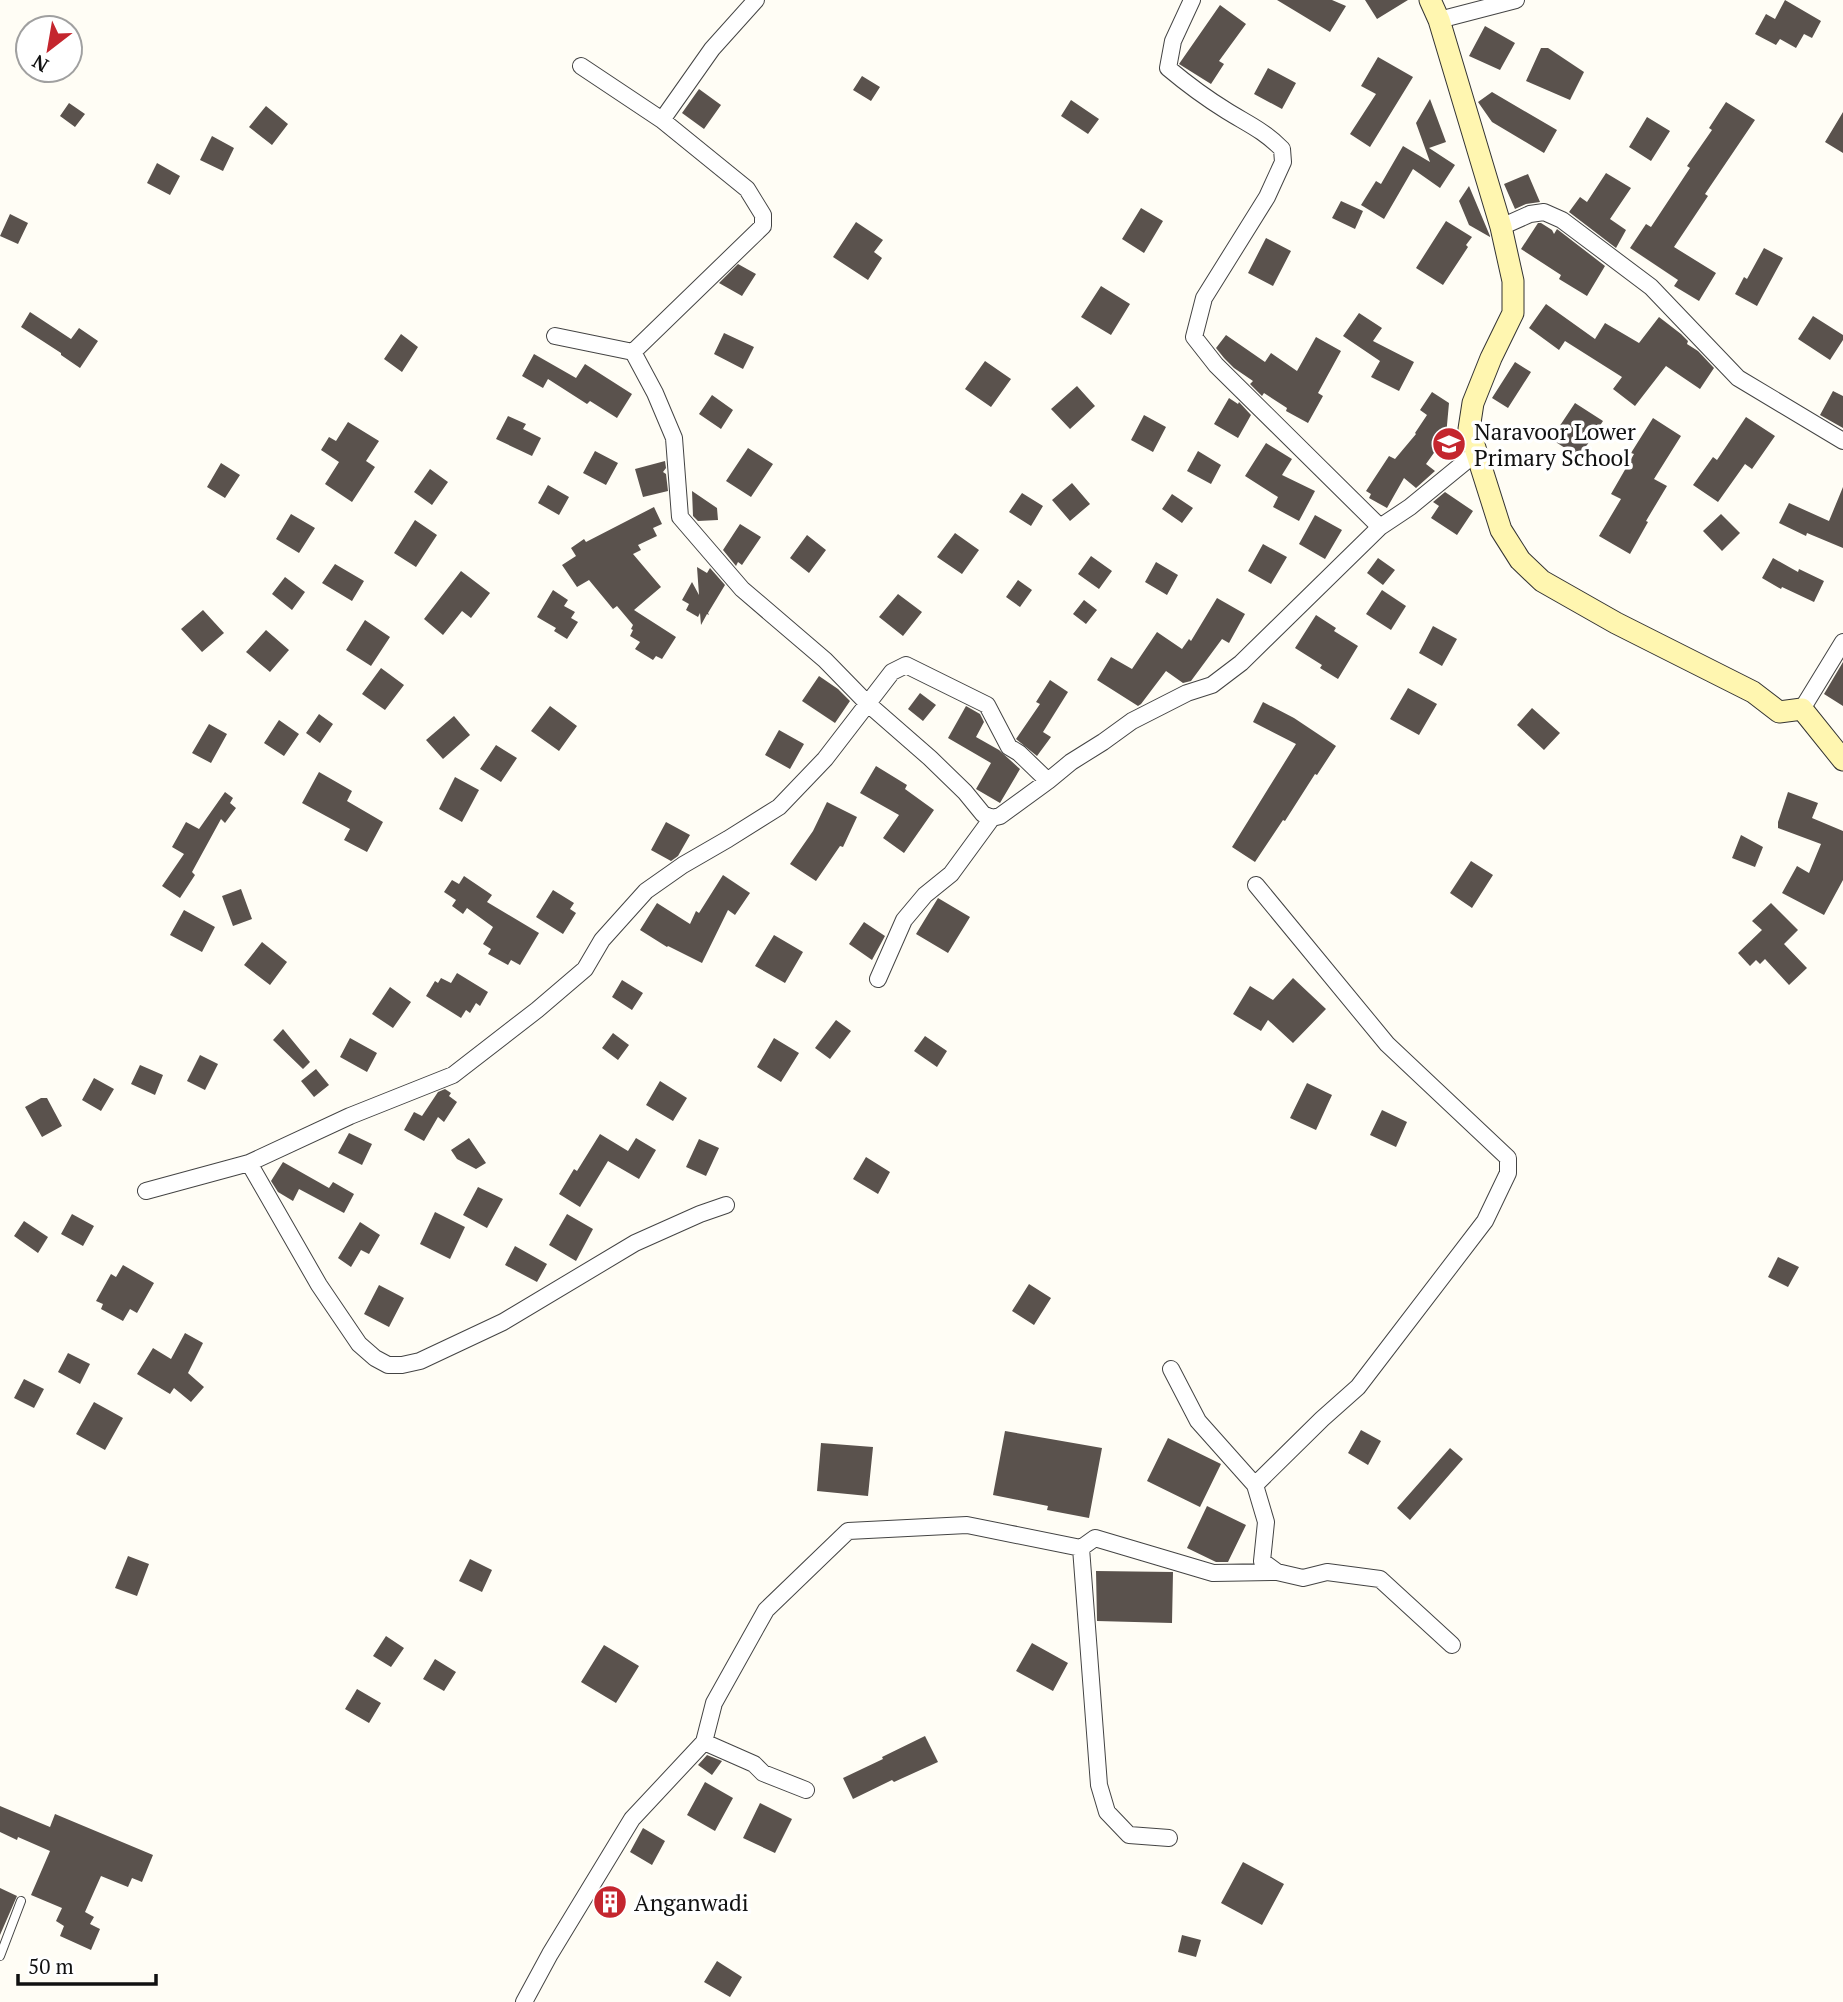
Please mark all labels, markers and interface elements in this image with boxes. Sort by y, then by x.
north arrow [14,14,84,84]
text: N [27,49,53,78]
place label: Naravoor Lower Primary School [1474,416,1636,473]
school or university icon: Naravoor Lower Primary School [1430,425,1468,463]
building icon: Anganwadi [591,1883,629,1921]
place label: Anganwadi [634,1887,749,1918]
scale bar [18,1942,156,1986]
text: 50 m [28,1952,74,1980]

